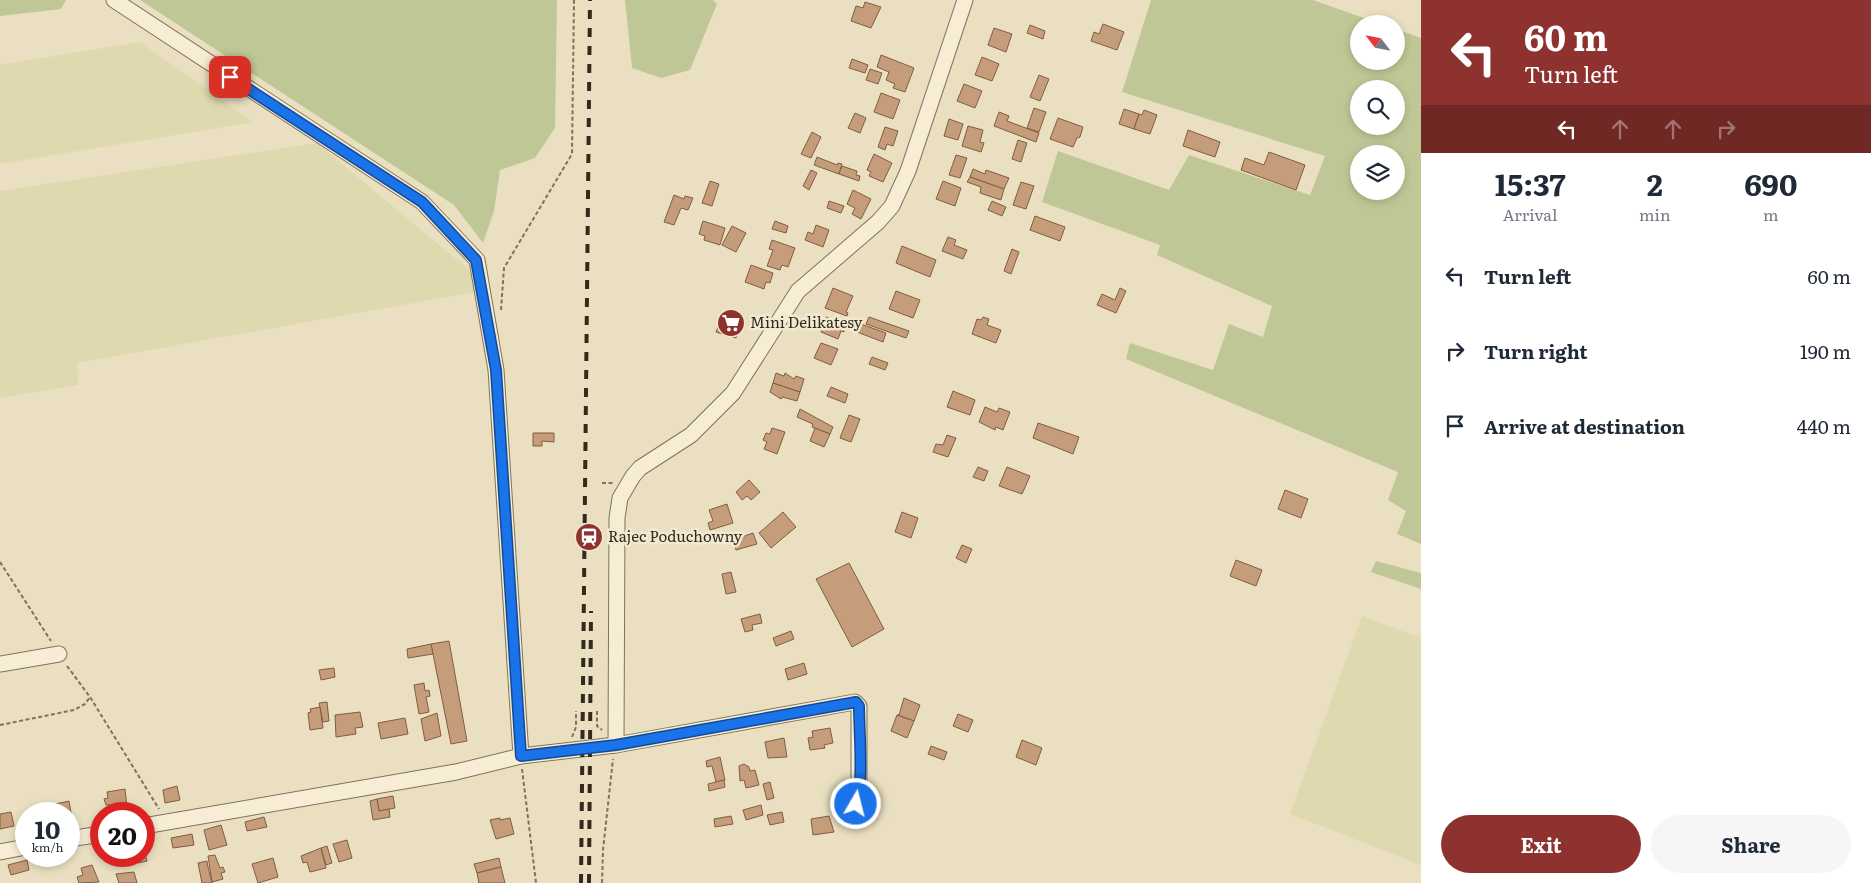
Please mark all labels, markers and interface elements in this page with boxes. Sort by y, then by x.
text: 60 m [1524,10,1608,62]
north arrow [1350,15,1405,70]
map controls [1350,15,1405,200]
icon: left [1441,20,1506,85]
pin [209,56,251,98]
text: Turn left [1524,57,1618,90]
icon: arrive [216,63,244,91]
button: search [1350,80,1405,135]
icon: left [1553,115,1581,143]
icon: ahead [1606,115,1634,143]
icon: ahead [1659,115,1687,143]
icon: right [1712,115,1740,143]
button: layers [1350,145,1405,200]
text: 15:37 [1495,161,1565,205]
text: 2 [1647,161,1663,205]
text: 690 [1744,161,1797,205]
text: Arrival [1503,202,1557,226]
text: min [1639,202,1671,226]
text: m [1763,202,1779,226]
icon: left [1441,262,1469,290]
text: Turn left [1484,262,1571,290]
text: 60 m [1808,262,1851,290]
supermarket icon: Mini Delikatesy [716,308,746,338]
place label: Mini Delikatesy [750,310,863,333]
icon: right [1441,337,1469,365]
text: Turn right [1484,337,1588,365]
text: 190 m [1800,337,1851,365]
icon: arrive [1441,412,1469,440]
text: Arrive at destination [1484,412,1685,440]
text: 440 m [1797,412,1851,440]
station icon: Rajec Poduchowny [574,522,604,552]
place label: Rajec Poduchowny [608,524,743,547]
position arrow [829,777,881,829]
speed limit sign: 20 [90,802,155,867]
text: 10 [35,810,60,847]
button: Exit [1441,815,1641,873]
button: Share [1651,815,1851,873]
text: km/h [32,838,63,856]

